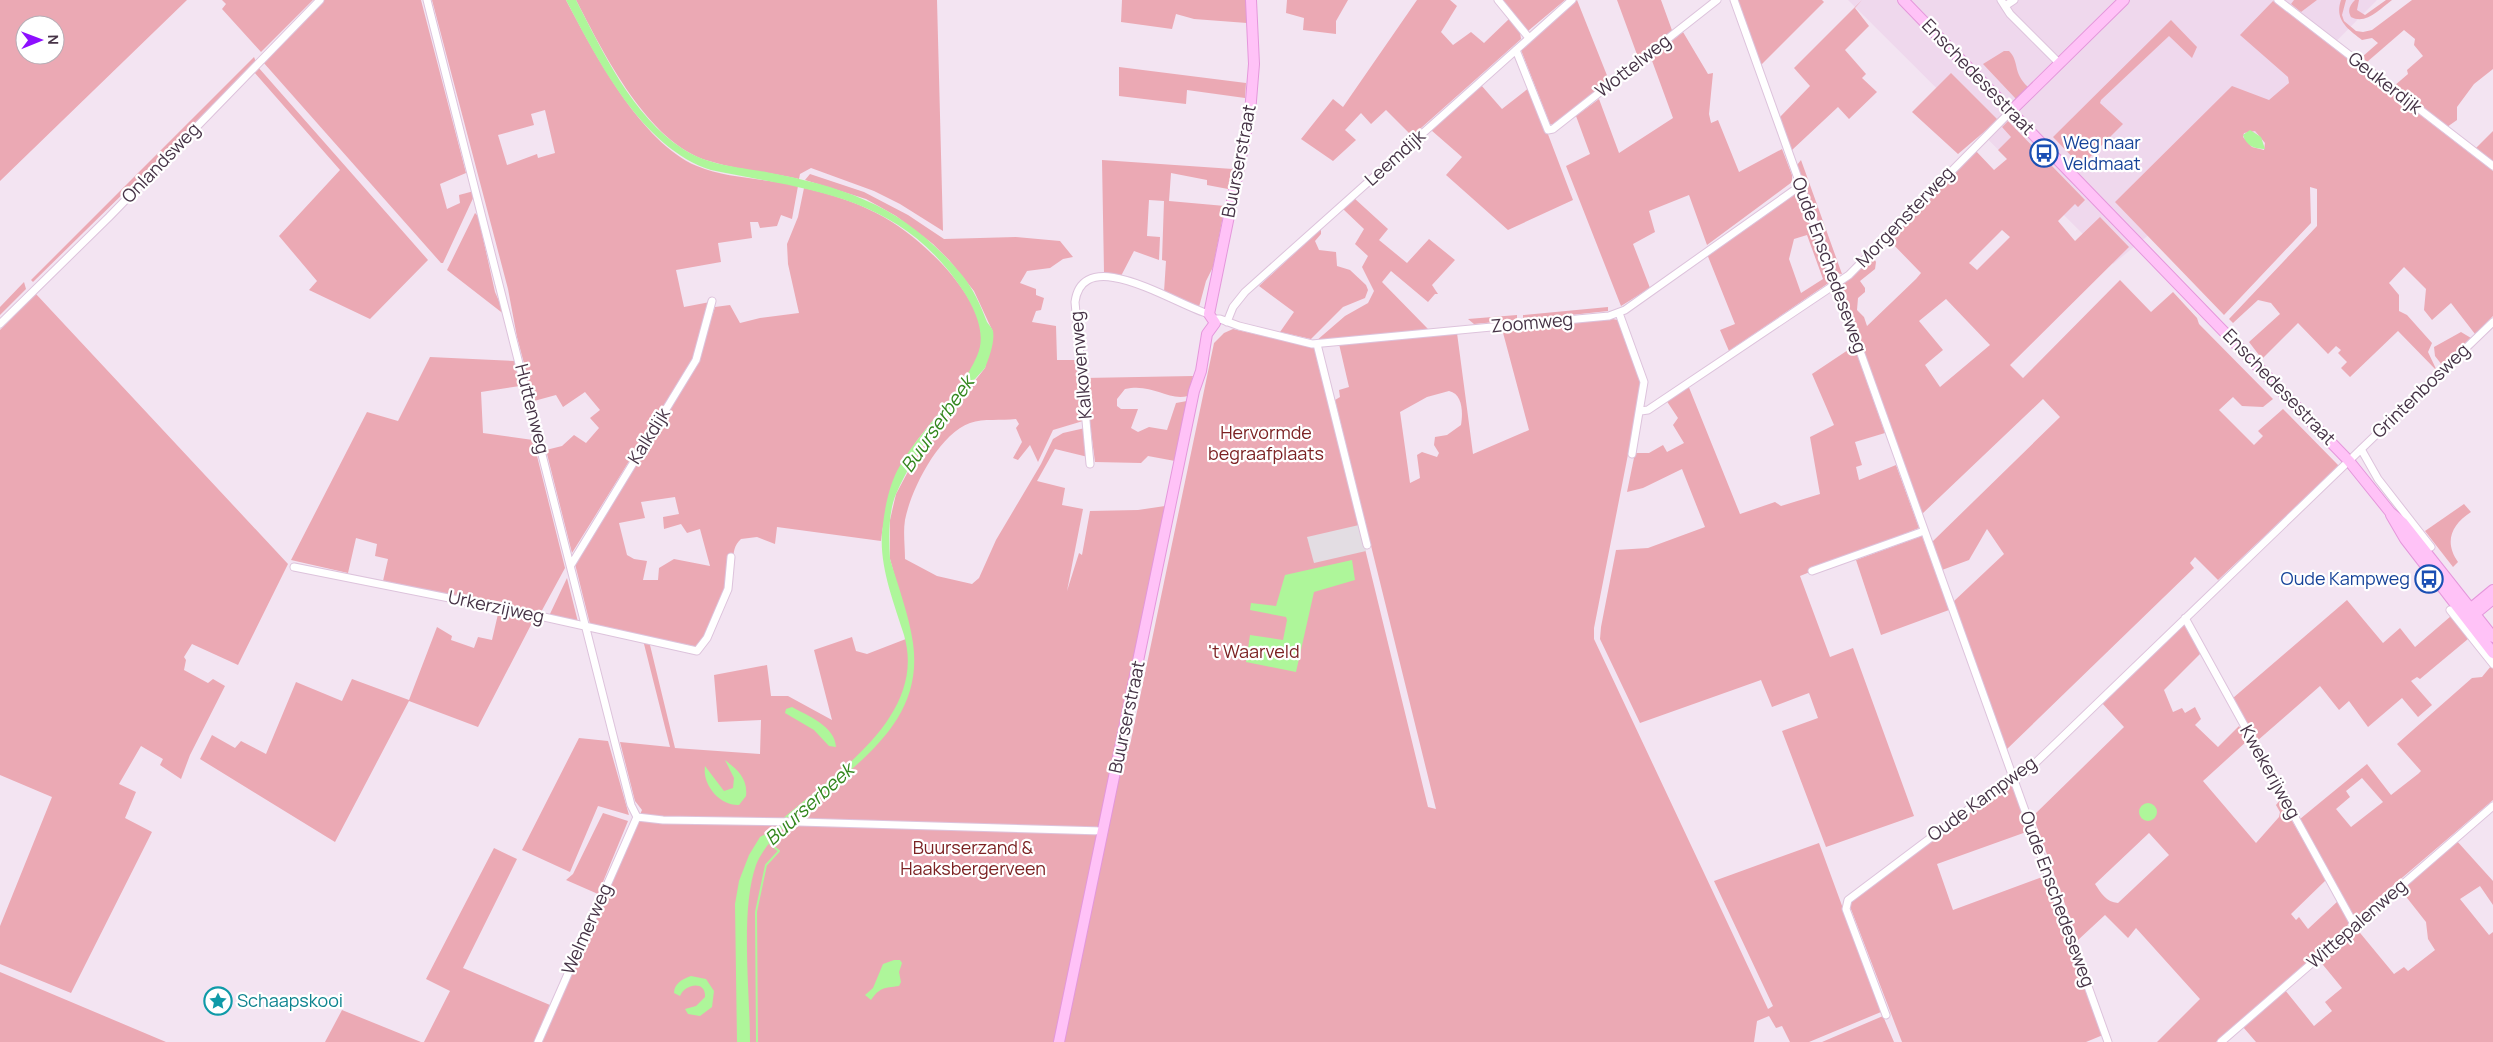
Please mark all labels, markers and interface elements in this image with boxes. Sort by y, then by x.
street label: Enschedesestraat [1917,13,2040,140]
north arrow [15,15,65,65]
street label: Wottelweg [1590,28,1675,102]
text: N [44,35,63,45]
street label: Geukerdijk [2344,46,2428,119]
street label: Buurserstraat [1215,102,1261,219]
street label: Onlandsweg [116,117,205,208]
street label: Leemdijk [1359,123,1430,191]
place label: Weg naar Veldmaat [2063,130,2141,175]
bus stop icon: Weg naar Veldmaat [2029,138,2059,168]
street label: Morgensterweg [1850,161,1959,272]
street label: Oude Enschedeseweg [1787,173,1873,356]
street label: Zoomweg [1490,306,1574,338]
street label: Kalkovenweg [1063,310,1097,420]
street label: Enschedesestraat [2218,323,2341,450]
street label: Grintenbosweg [2366,338,2474,443]
street label: Huttenweg [510,361,556,456]
water label: Buurserbeek [894,369,981,477]
street label: Kalkdijk [622,402,675,468]
park label: Hervormde begraafplaats [1208,420,1324,465]
bus stop icon: Oude Kampweg [2414,564,2444,594]
place label: Oude Kampweg [2281,566,2410,590]
street label: Urkerzijweg [446,584,547,628]
park label: 't Waarveld [1208,639,1300,663]
street label: Buurserstraat [1102,658,1150,775]
street label: Kwekerijweg [2235,720,2307,823]
street label: Oude Kampweg [1922,750,2041,846]
water label: Buurserbeek [759,755,861,851]
street label: Oude Enschedeseweg [2015,807,2101,990]
park label: Buurserzand & Haaksbergerveen [900,835,1046,880]
street label: Wittepalenweg [2301,873,2411,973]
street label: Welmerweg [555,879,617,978]
place icon: Schaapskooi [203,986,233,1016]
place label: Schaapskooi [237,988,343,1012]

